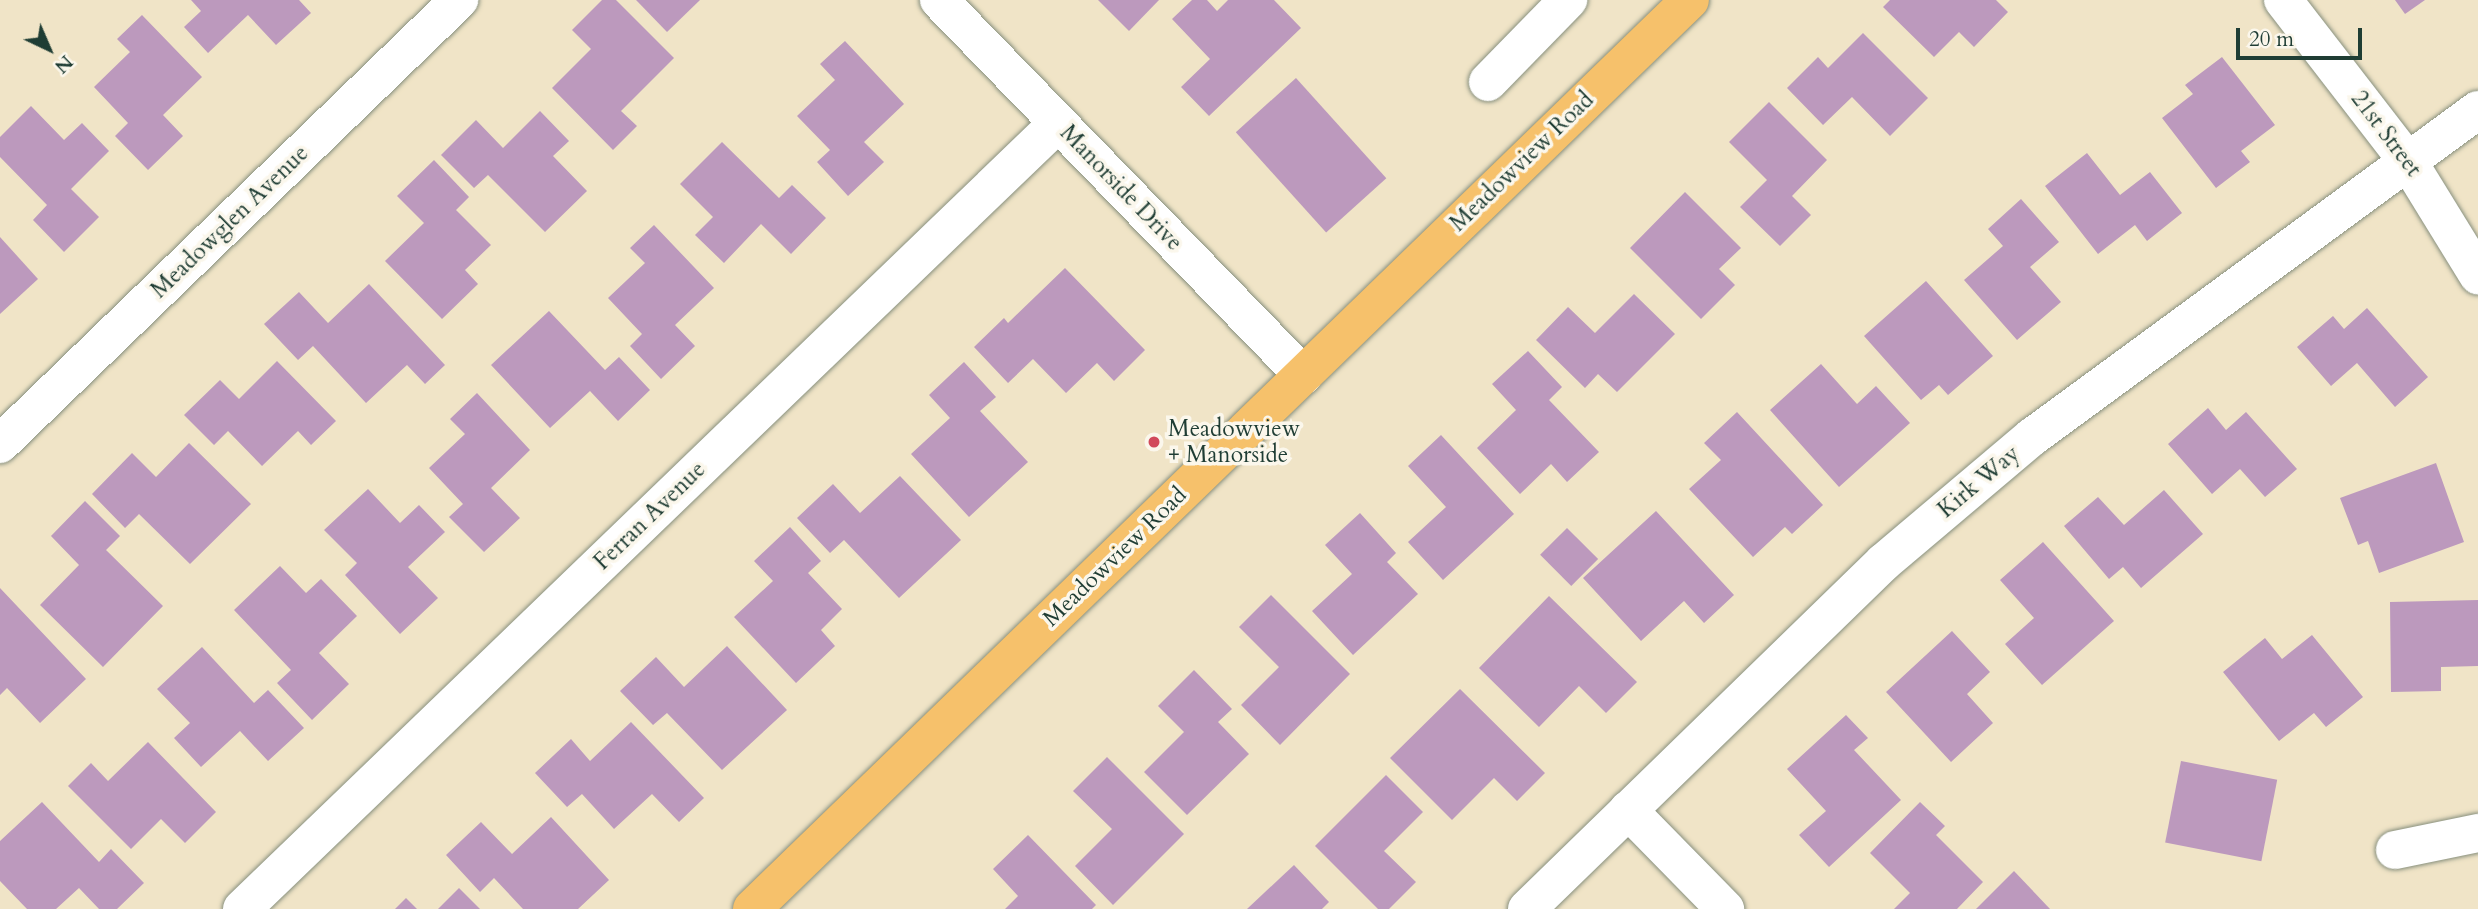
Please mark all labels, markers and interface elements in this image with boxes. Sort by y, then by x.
north arrow [14,14,84,84]
scale bar [2240,14,2366,58]
text: 20 m [2249,25,2294,54]
text: N [49,49,79,79]
street label: Meadowview Road [1444,86,1600,238]
street label: 21st Street [2345,86,2427,182]
street label: Manorside Drive [1054,119,1188,257]
street label: Meadowglen Avenue [146,140,314,304]
place label: Meadowview + Manorside [1168,415,1300,469]
marker: Meadowview + Manorside [1146,434,1162,450]
street label: Kirk Way [1933,440,2025,524]
street label: Ferran Avenue [589,456,711,576]
street label: Meadowview Road [1037,481,1193,633]

